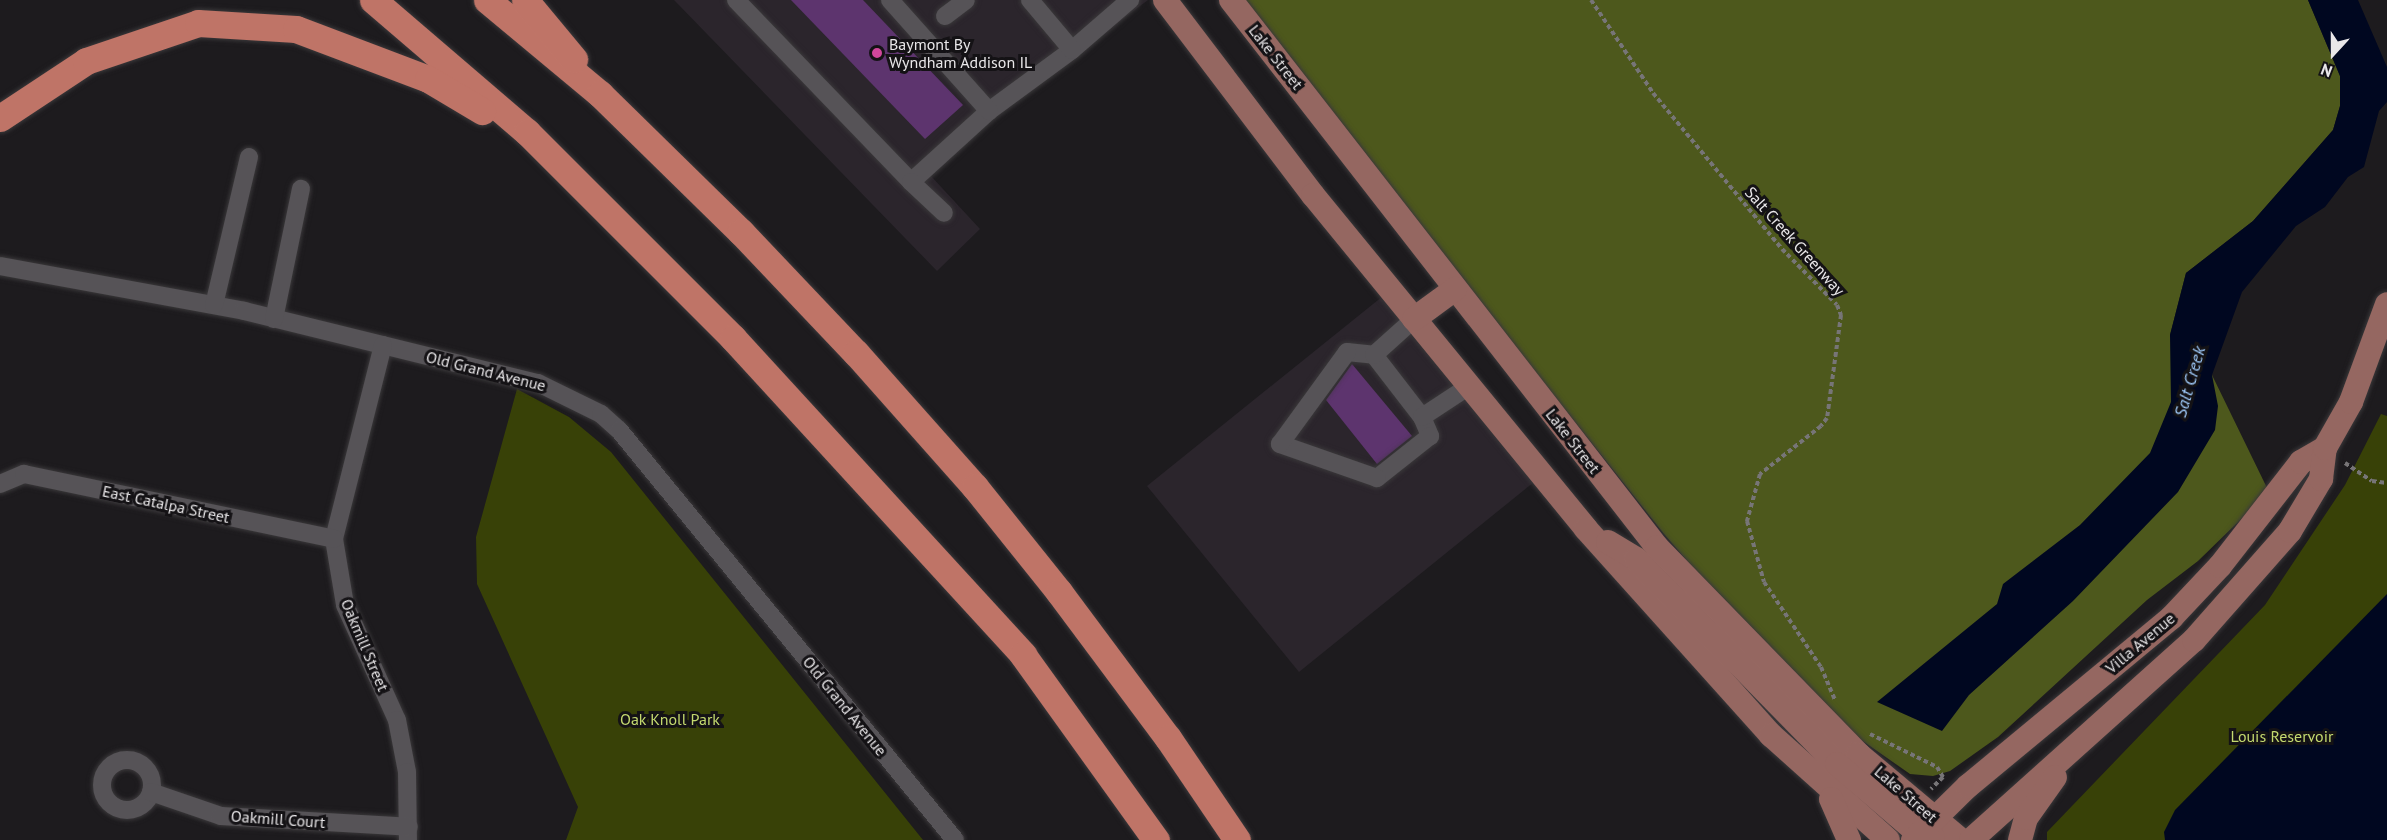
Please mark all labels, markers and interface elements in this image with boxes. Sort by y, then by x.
street label: Lake Street [1245,21,1307,93]
north arrow [2303,24,2363,84]
place label: Baymont By Wyndham Addison IL [889,34,1033,72]
marker: Baymont By Wyndham Addison IL [870,46,884,60]
text: N [2318,60,2335,82]
street label: Salt Creek Greenway [1741,182,1849,300]
water label: Salt Creek [2170,344,2210,420]
street label: Old Grand Avenue [424,347,548,395]
street label: Lake Street [1542,405,1604,477]
street label: East Catalpa Street [101,481,231,527]
street label: Oakmill Street [337,596,393,694]
street label: Villa Avenue [2101,608,2179,678]
street label: Old Grand Avenue [799,652,891,760]
park label: Oak Knoll Park [620,709,720,729]
park label: Louis Reservoir [2231,726,2333,746]
street label: Lake Street [1871,762,1941,826]
street label: Oakmill Court [230,806,326,832]

